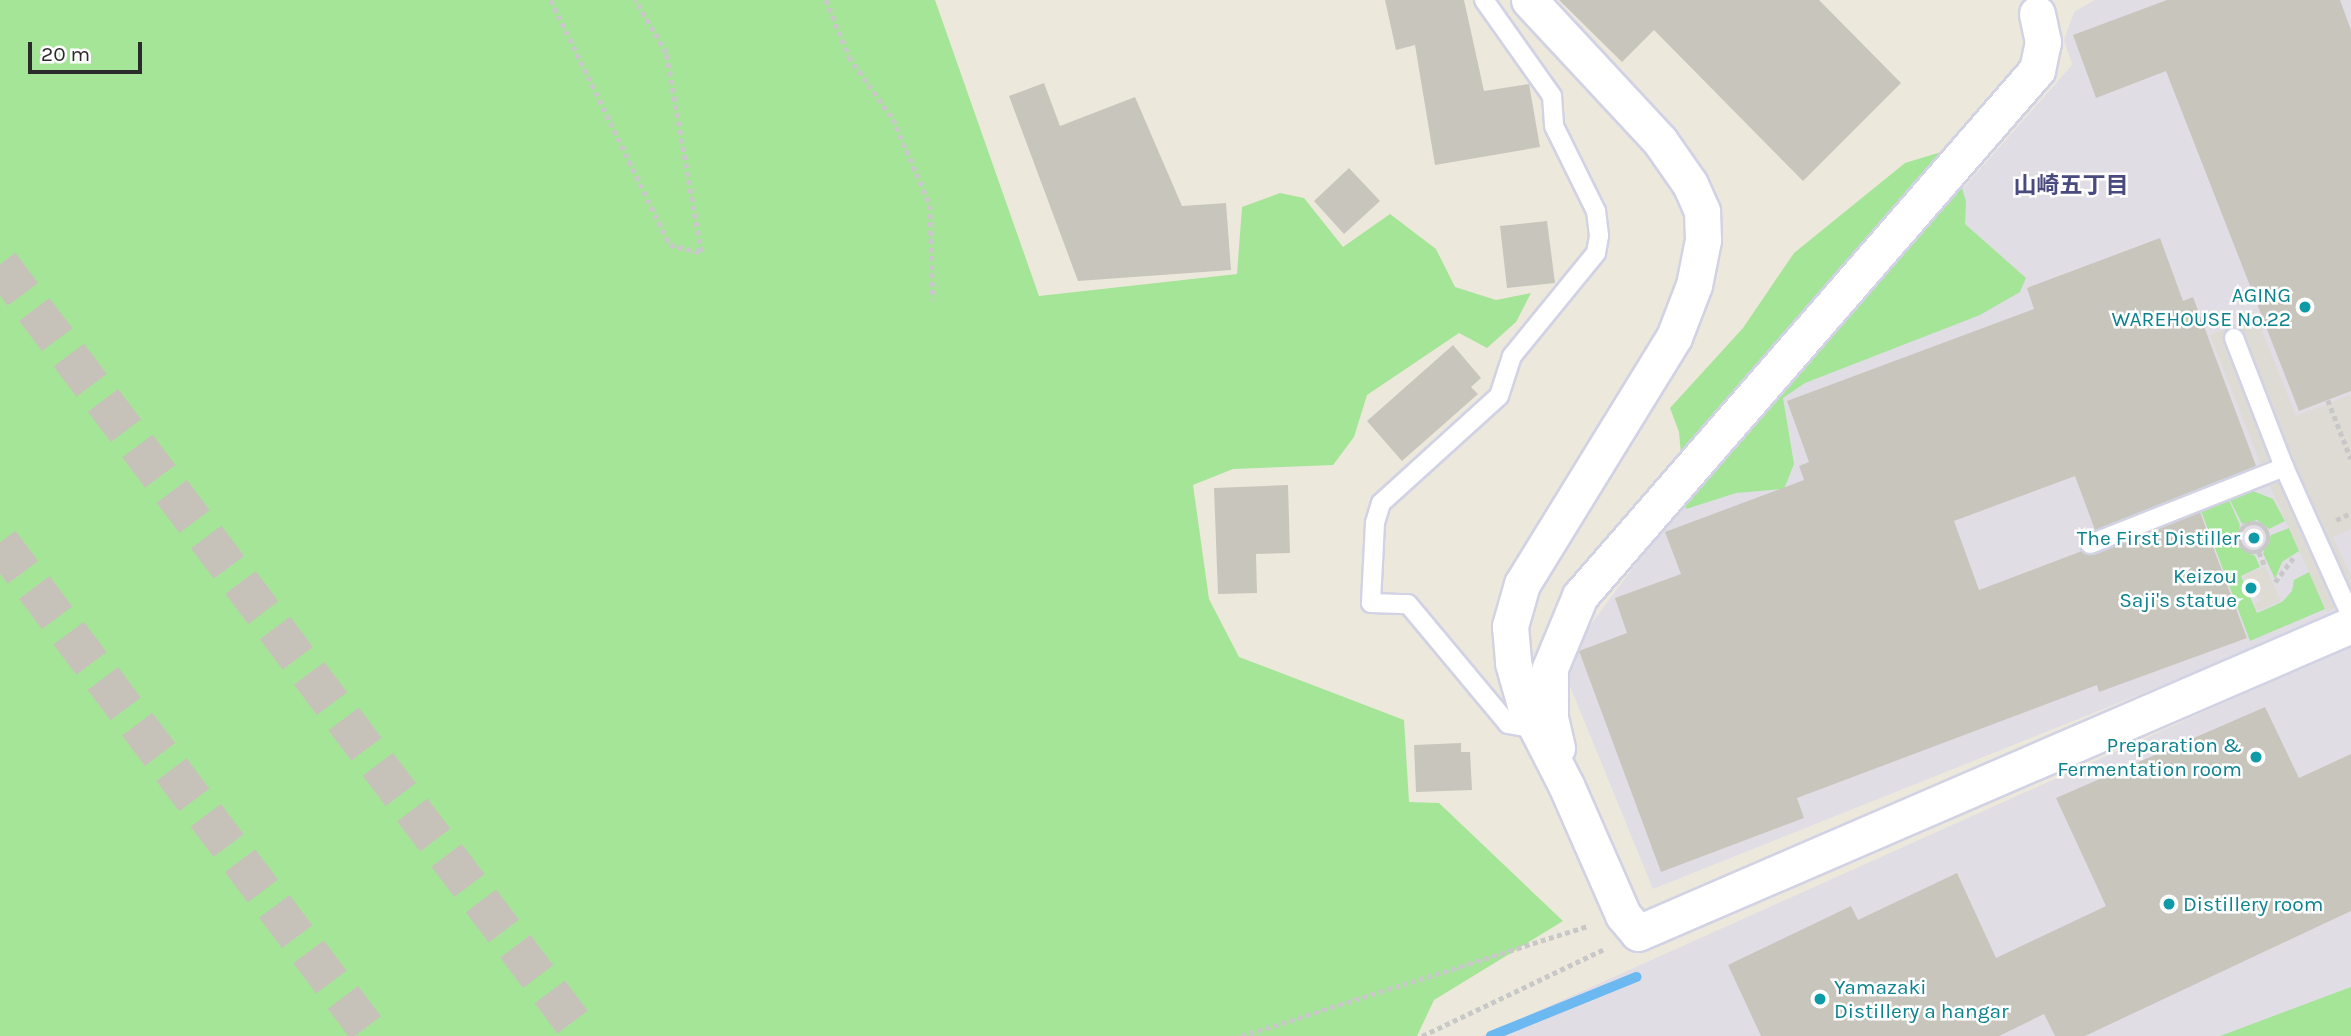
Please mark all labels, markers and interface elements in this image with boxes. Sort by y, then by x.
scale bar [32,28,145,72]
text: 20 m [41,42,90,66]
district label: 山崎五丁目 [2014,172,2128,200]
place label: AGING WAREHOUSE No.22 [2111,282,2291,332]
marker: AGING WAREHOUSE No.22 [2297,299,2313,315]
place label: The First Distiller [2077,525,2240,551]
marker: The First Distiller [2246,530,2262,546]
place label: Keizou Saji's statue [2119,563,2237,613]
marker: Keizou Saji's statue [2243,580,2259,596]
place label: Preparation & Fermentation room [2057,732,2242,782]
marker: Preparation & Fermentation room [2248,749,2264,765]
place label: Distillery room [2183,891,2323,917]
marker: Distillery room [2161,896,2177,912]
place label: Yamazaki Distillery a hangar [1834,974,2009,1024]
marker: Yamazaki Distillery a hangar [1812,991,1828,1007]

